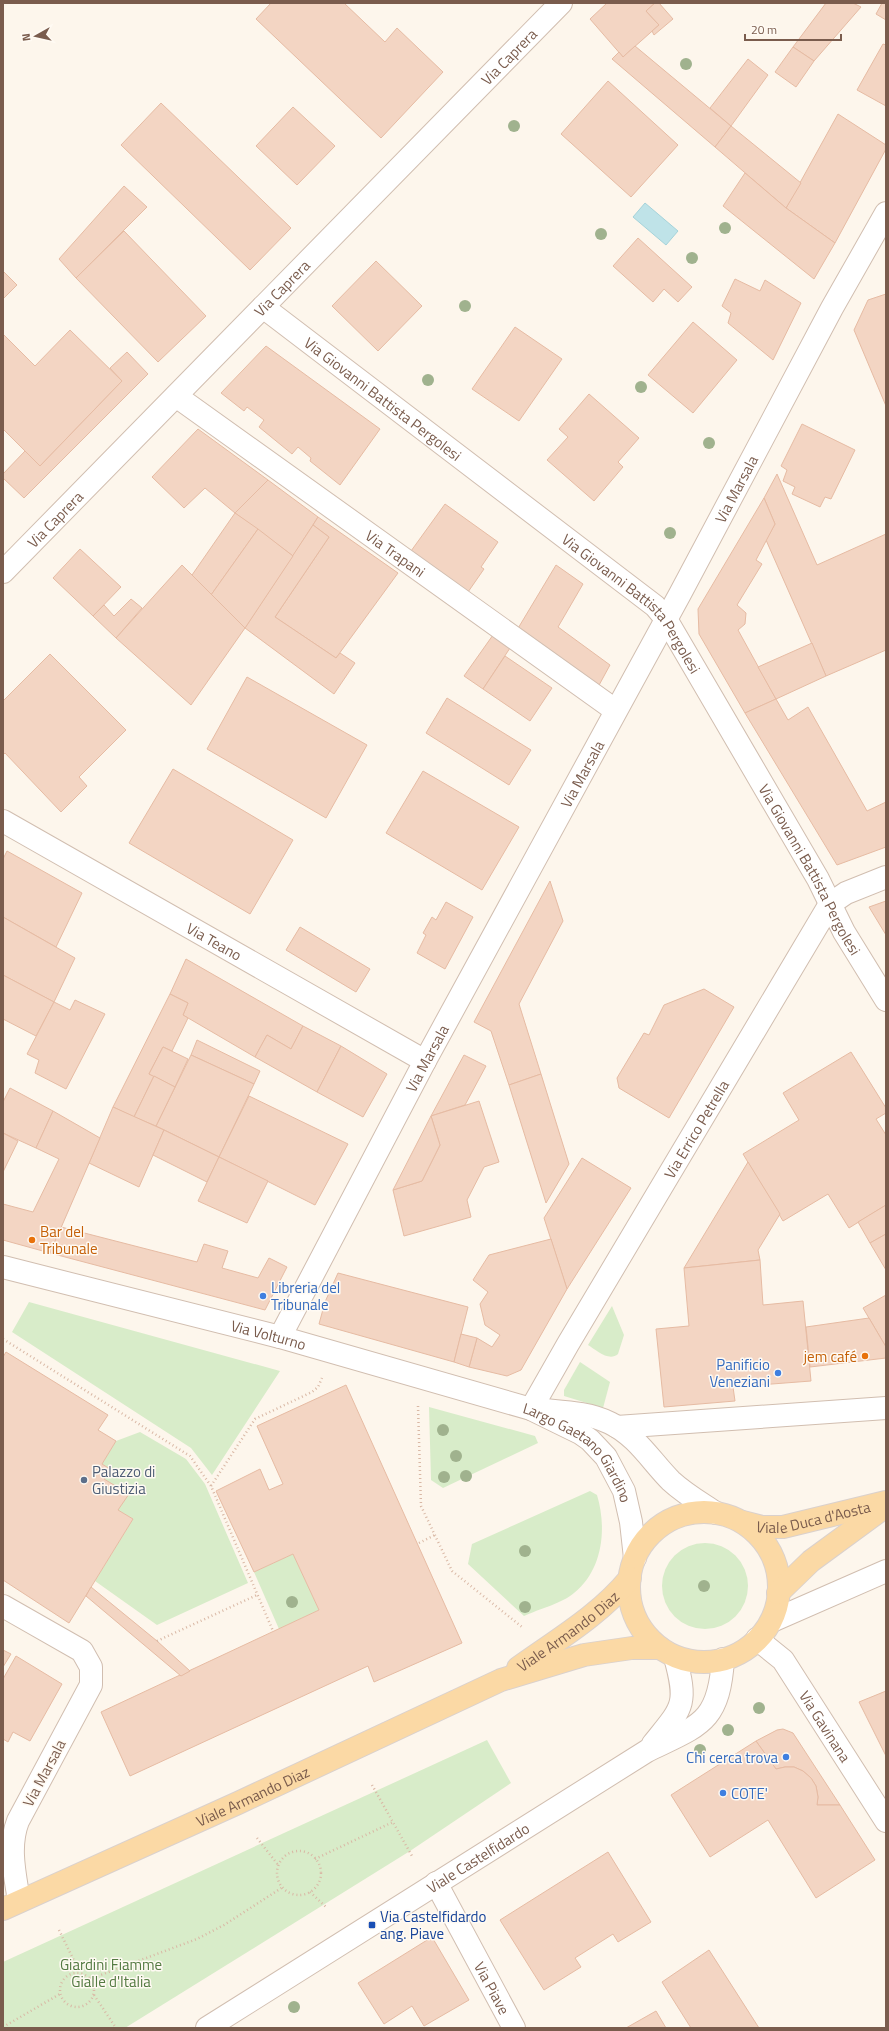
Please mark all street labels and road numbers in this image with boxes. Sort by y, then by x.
street label: Via Caprera [475,22,542,90]
street label: Via Caprera [248,254,315,322]
street label: Via Giovanni Battista Pergolesi [299,331,467,466]
street label: Via Marsala [708,450,764,527]
street label: Via Caprera [21,485,88,553]
street label: Via Trapani [361,524,430,582]
street label: Via Giovanni Battista Pergolesi [557,527,707,678]
street label: Via Marsala [554,736,610,812]
street label: Via Giovanni Battista Pergolesi [753,779,867,959]
street label: Via Teano [182,916,246,966]
street label: Via Marsala [399,1020,455,1096]
street label: Via Errico Petrella [658,1075,735,1183]
street label: Via Volturno [229,1314,309,1355]
street label: Largo Gaetano Giardino [521,1396,638,1505]
street label: Viale Duca d'Aosta [754,1495,873,1539]
street label: Viale Armando Diaz [512,1585,624,1677]
street label: Via Gavinana [794,1686,857,1767]
street label: Via Marsala [17,1735,72,1811]
street label: Viale Armando Diaz [192,1760,313,1832]
street label: Viale Castelfidardo [422,1816,534,1899]
street label: Via Piave [469,1957,516,2018]

